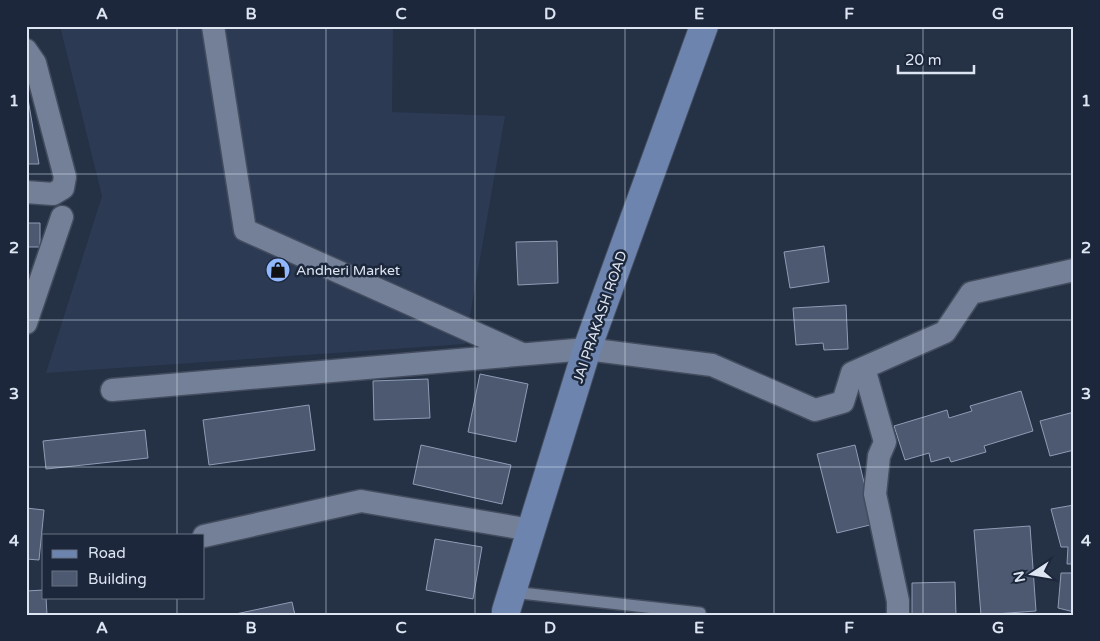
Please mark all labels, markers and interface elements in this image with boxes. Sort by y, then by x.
text: A [96,4,108,24]
text: B [245,4,257,24]
text: C [395,4,407,24]
text: D [544,4,556,24]
text: E [694,4,704,24]
text: F [844,4,854,24]
text: G [992,4,1004,24]
scale bar [898,42,974,74]
text: 20 m [905,51,942,69]
text: 1 [9,91,19,111]
text: 1 [1081,91,1091,111]
text: 2 [9,238,19,258]
text: 2 [1081,238,1091,258]
street label: JAI PRAKASH ROAD [569,249,631,385]
shop icon: Andheri Market [265,257,291,283]
place label: Andheri Market [296,262,401,279]
text: 3 [9,384,19,404]
text: 3 [1081,384,1091,404]
text: 4 [9,531,19,551]
text: 4 [1081,531,1091,551]
legend [42,534,205,598]
text: Road [88,544,126,562]
north arrow [1008,548,1058,598]
text: N [1010,569,1029,584]
text: Building [88,570,147,588]
text: A [96,618,108,638]
text: B [245,618,257,638]
text: C [395,618,407,638]
text: D [544,618,556,638]
text: E [694,618,704,638]
text: F [844,618,854,638]
text: G [992,618,1004,638]

